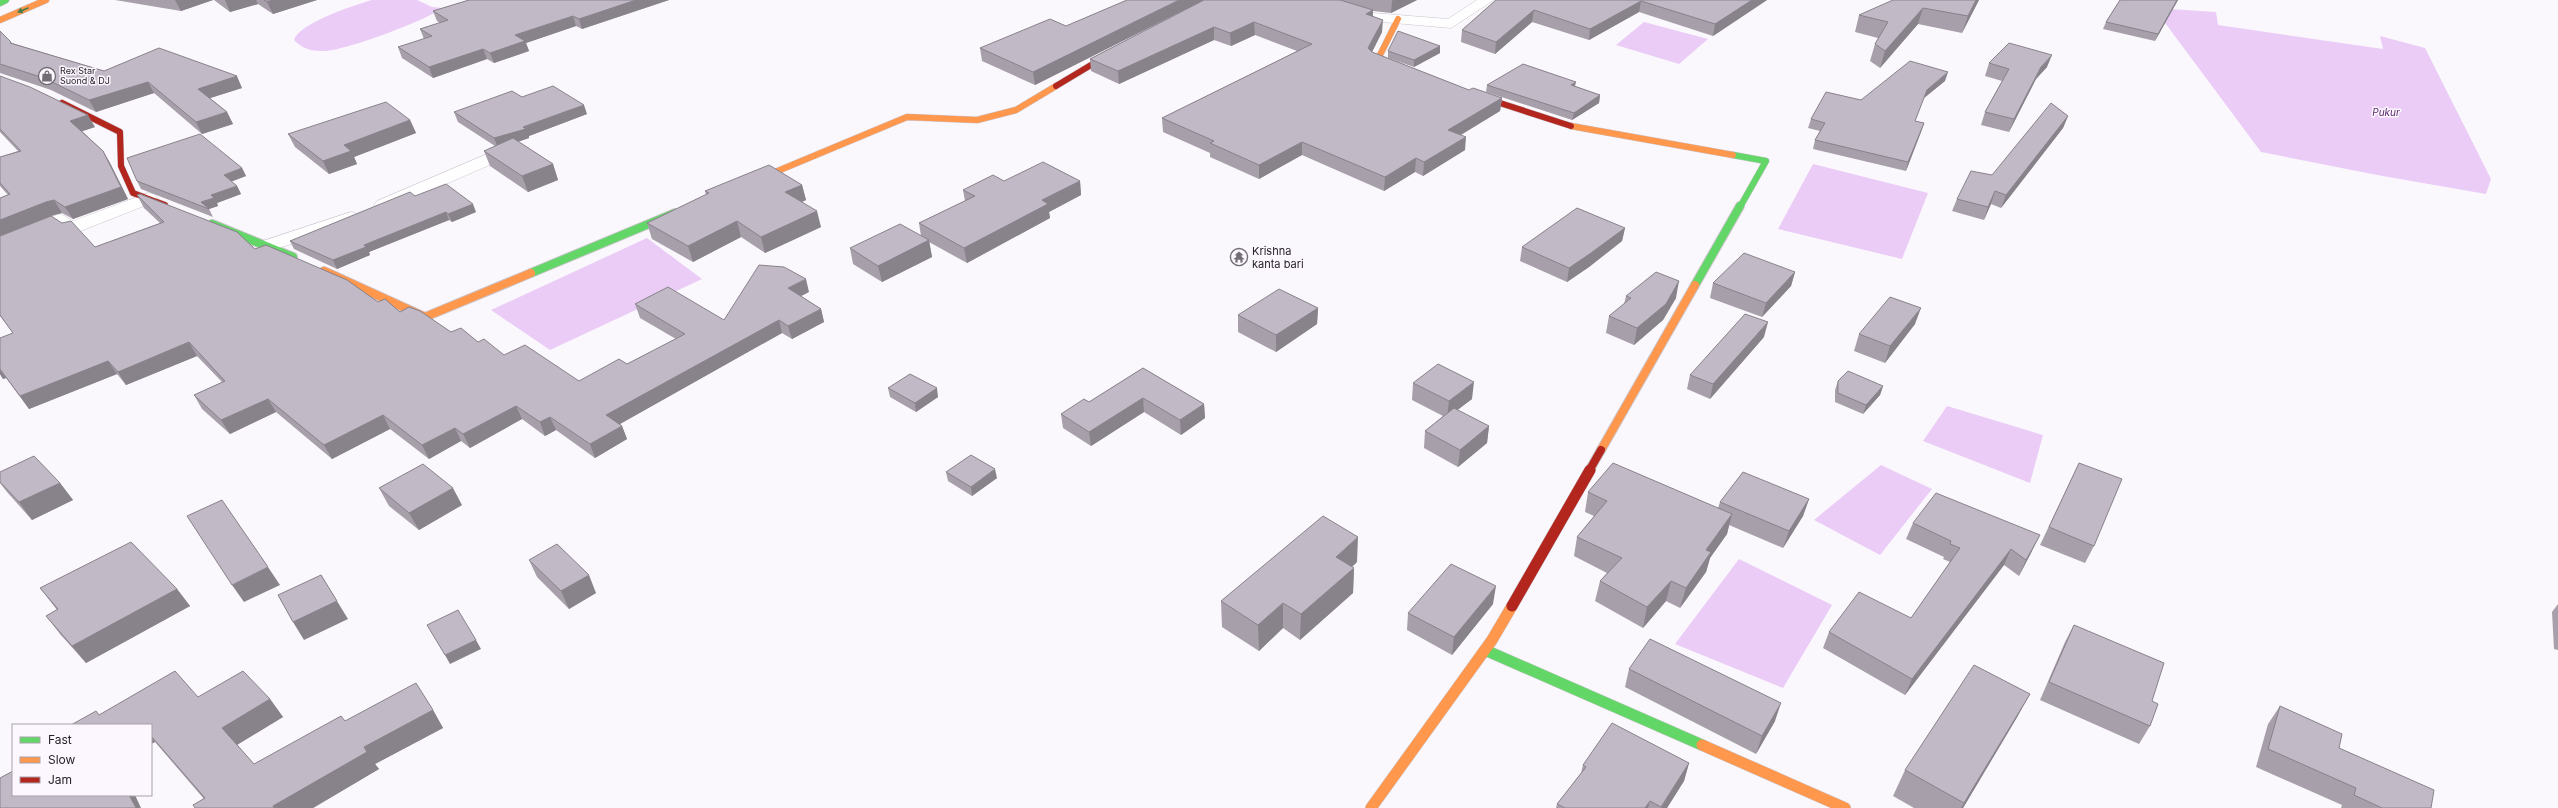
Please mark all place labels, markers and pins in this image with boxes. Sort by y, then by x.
place label: Rex Star Suond & DJ [60,65,110,86]
shop icon: Rex Star Suond & DJ [37,66,57,86]
place label: Krishna kanta bari [1252,244,1304,271]
temple icon: Krishna kanta bari [1229,247,1249,267]

